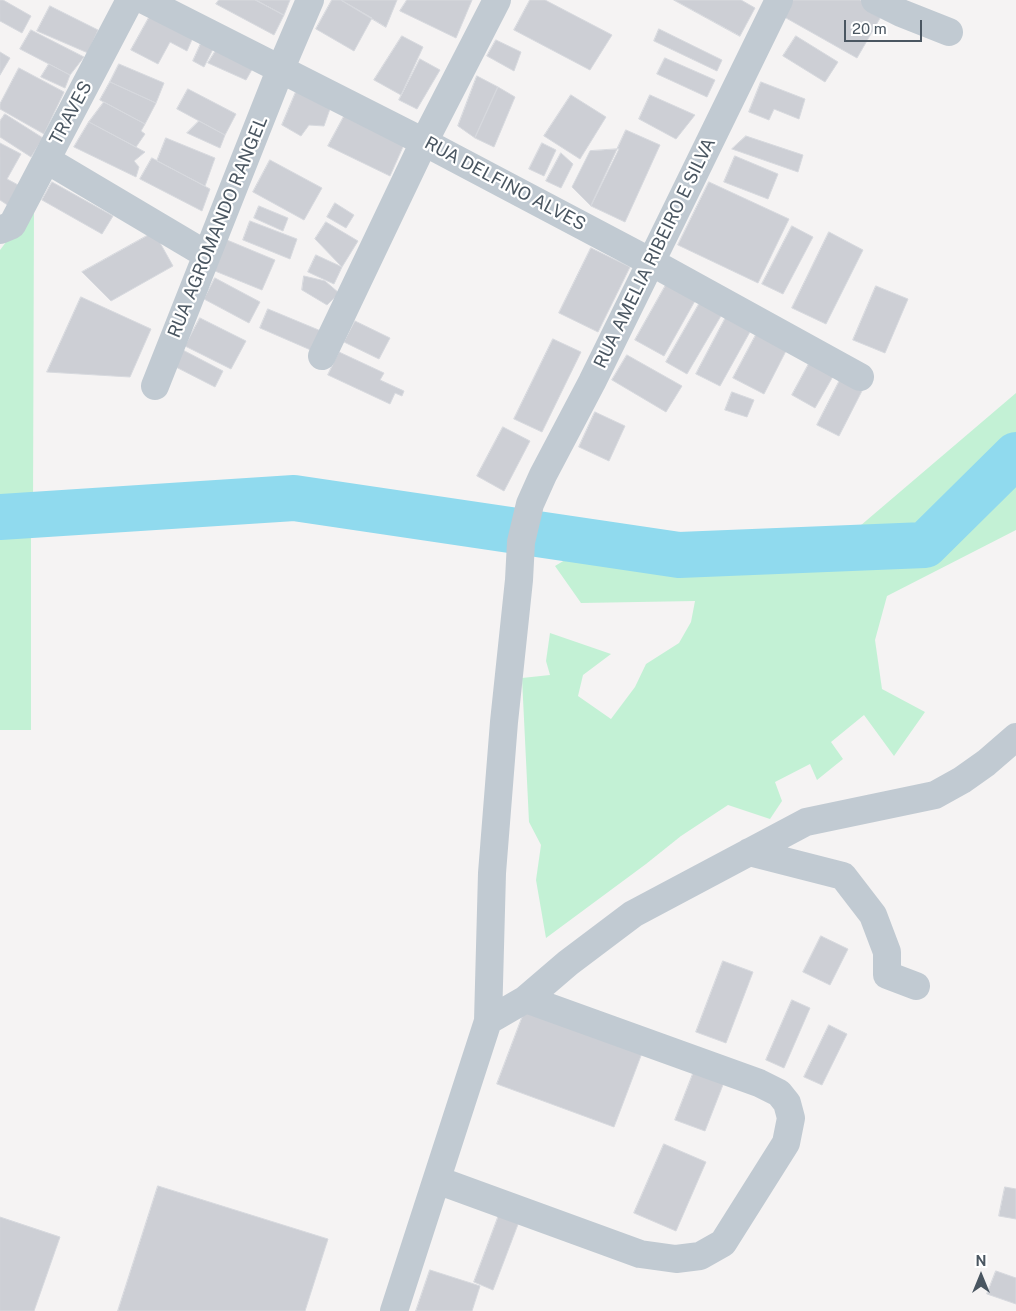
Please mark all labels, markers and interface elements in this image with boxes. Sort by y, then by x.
scale bar [846,10,924,42]
text: 20 m [852,20,887,37]
street label: TRAVES [45,77,97,149]
street label: RUA AGROMANDO RANGEL [164,113,272,341]
street label: RUA DELFINO ALVES [421,132,589,236]
street label: RUA AMELIA RIBEIRO E SILVA [590,134,720,372]
north arrow [956,1251,1006,1301]
text: N [976,1253,986,1269]

